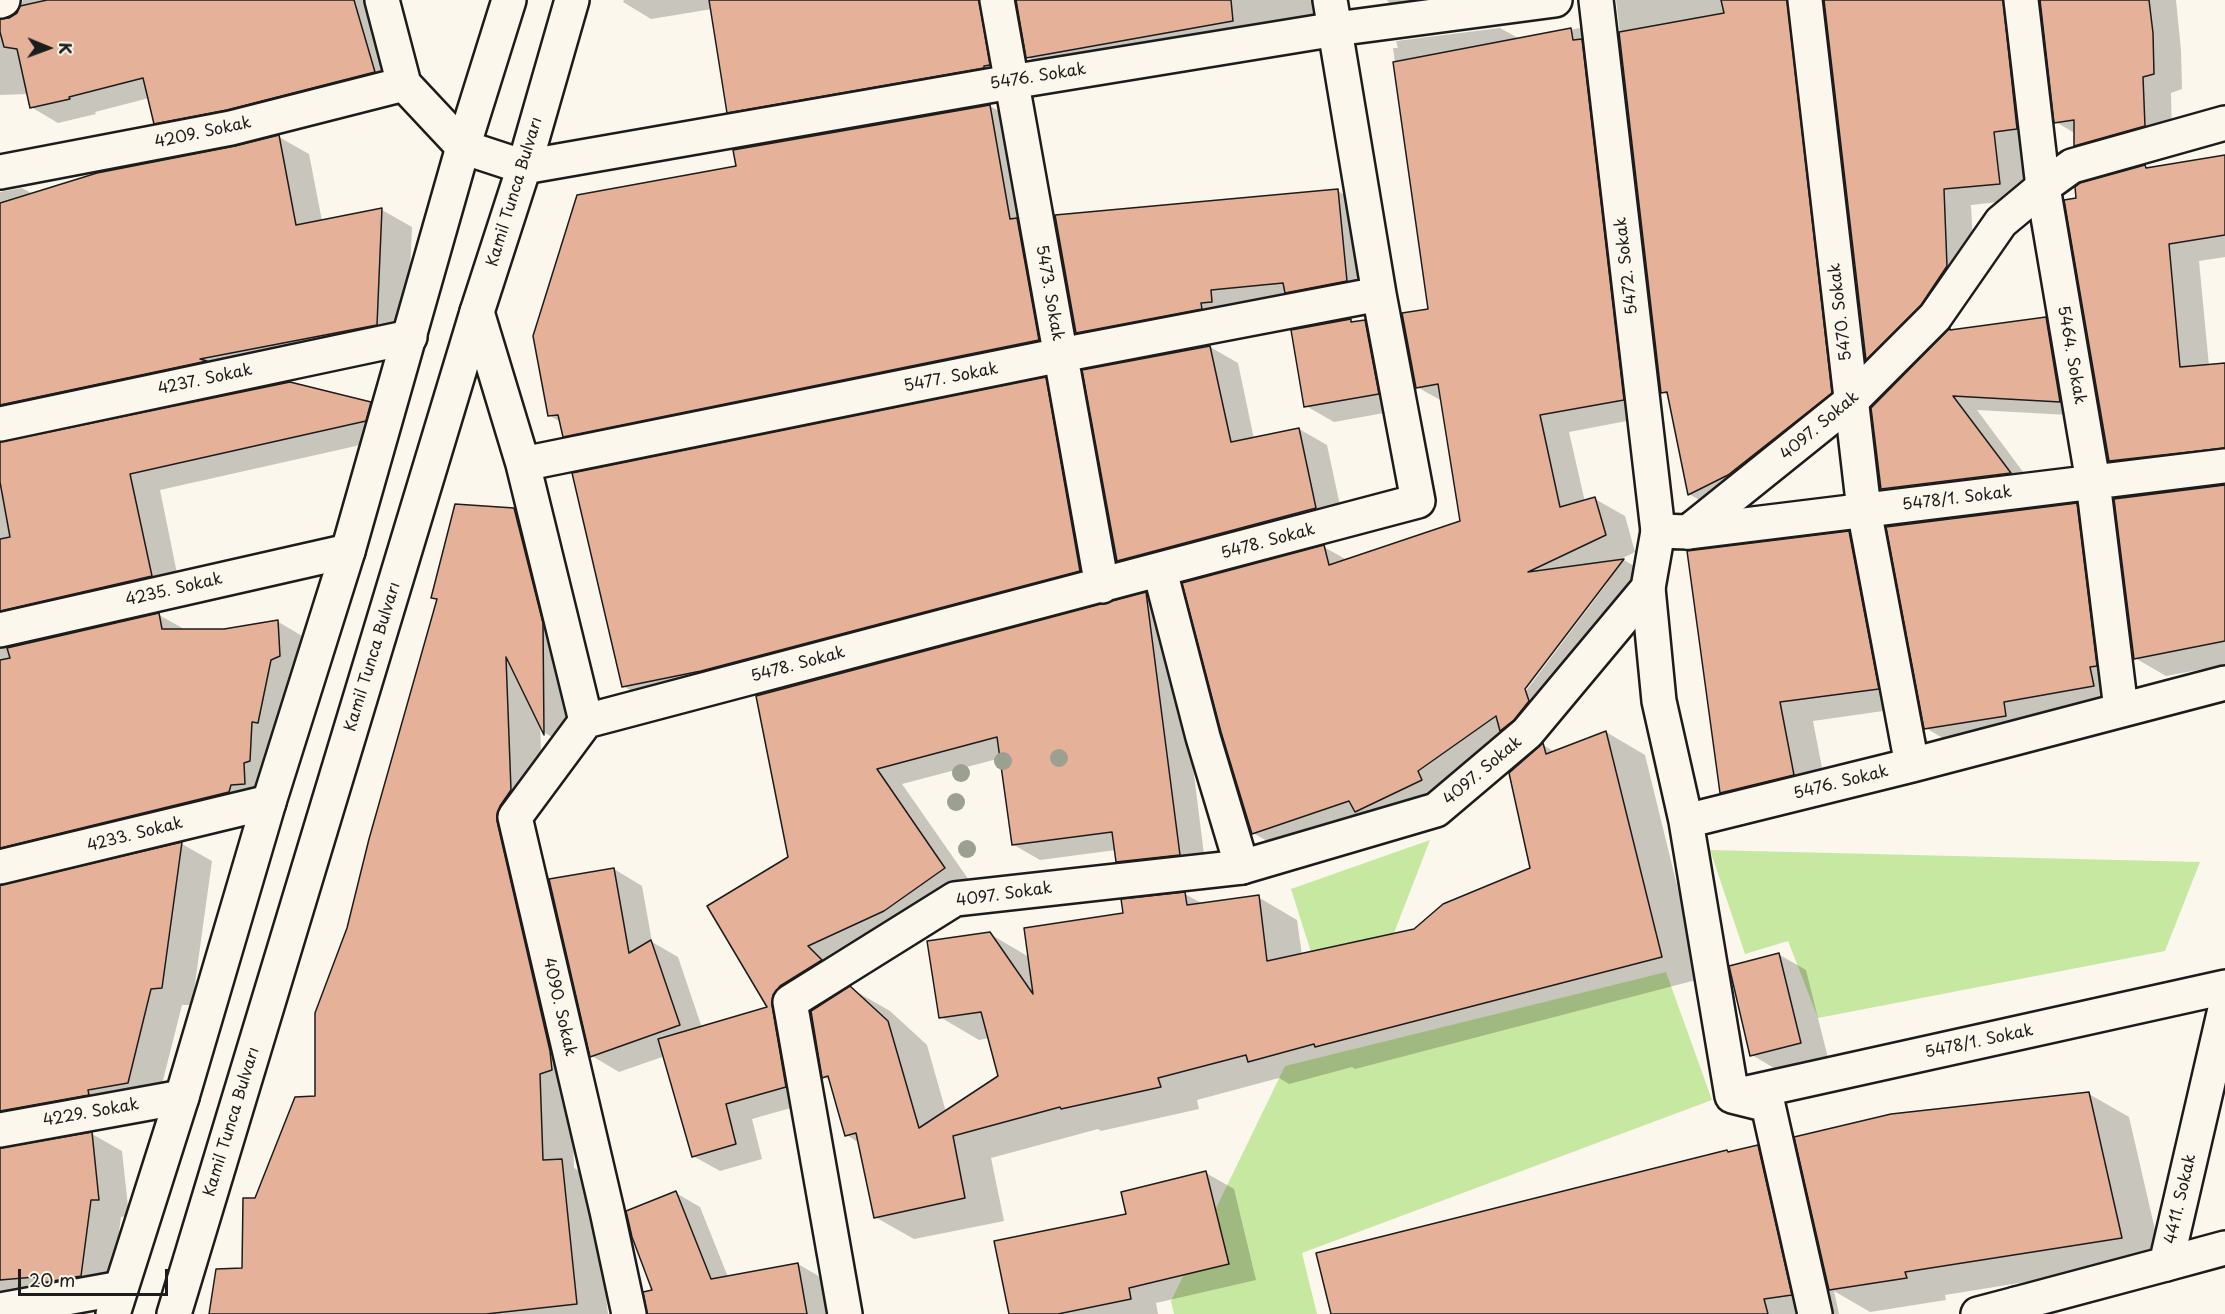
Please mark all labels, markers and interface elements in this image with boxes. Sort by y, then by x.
north arrow [18,18,78,78]
text: K [54,42,78,54]
street label: 5476. Sokak [989,60,1087,94]
street label: 4209. Sokak [153,113,253,153]
street label: Kamil Tunca Bulvarı [483,115,547,269]
street label: 5472. Sokak [1611,216,1643,316]
street label: 5473. Sokak [1031,243,1067,343]
street label: 5470. Sokak [1825,262,1857,362]
street label: 5464. Sokak [2053,304,2089,406]
street label: 5477. Sokak [902,359,1000,397]
street label: 4237. Sokak [156,361,254,399]
street label: 4097. Sokak [1777,388,1863,464]
street label: 5478/1. Sokak [1901,483,2013,515]
street label: 5478. Sokak [1219,520,1317,564]
street label: 4235. Sokak [124,570,224,610]
street label: Kamil Tunca Bulvarı [341,580,405,734]
street label: 5478. Sokak [749,643,847,687]
street label: 4097. Sokak [1440,733,1526,809]
street label: 5476. Sokak [1792,762,1890,804]
street label: 4233. Sokak [85,814,185,856]
street label: 4097. Sokak [955,879,1053,911]
street label: 4090. Sokak [538,956,580,1058]
street label: 5478/1. Sokak [1923,1021,2035,1063]
street label: Kamil Tunca Bulvarı [200,1045,264,1199]
street label: 4229. Sokak [42,1095,140,1131]
street label: 4411. Sokak [2161,1152,2201,1246]
scale bar [21,1257,171,1295]
text: 20 m [29,1266,75,1293]

